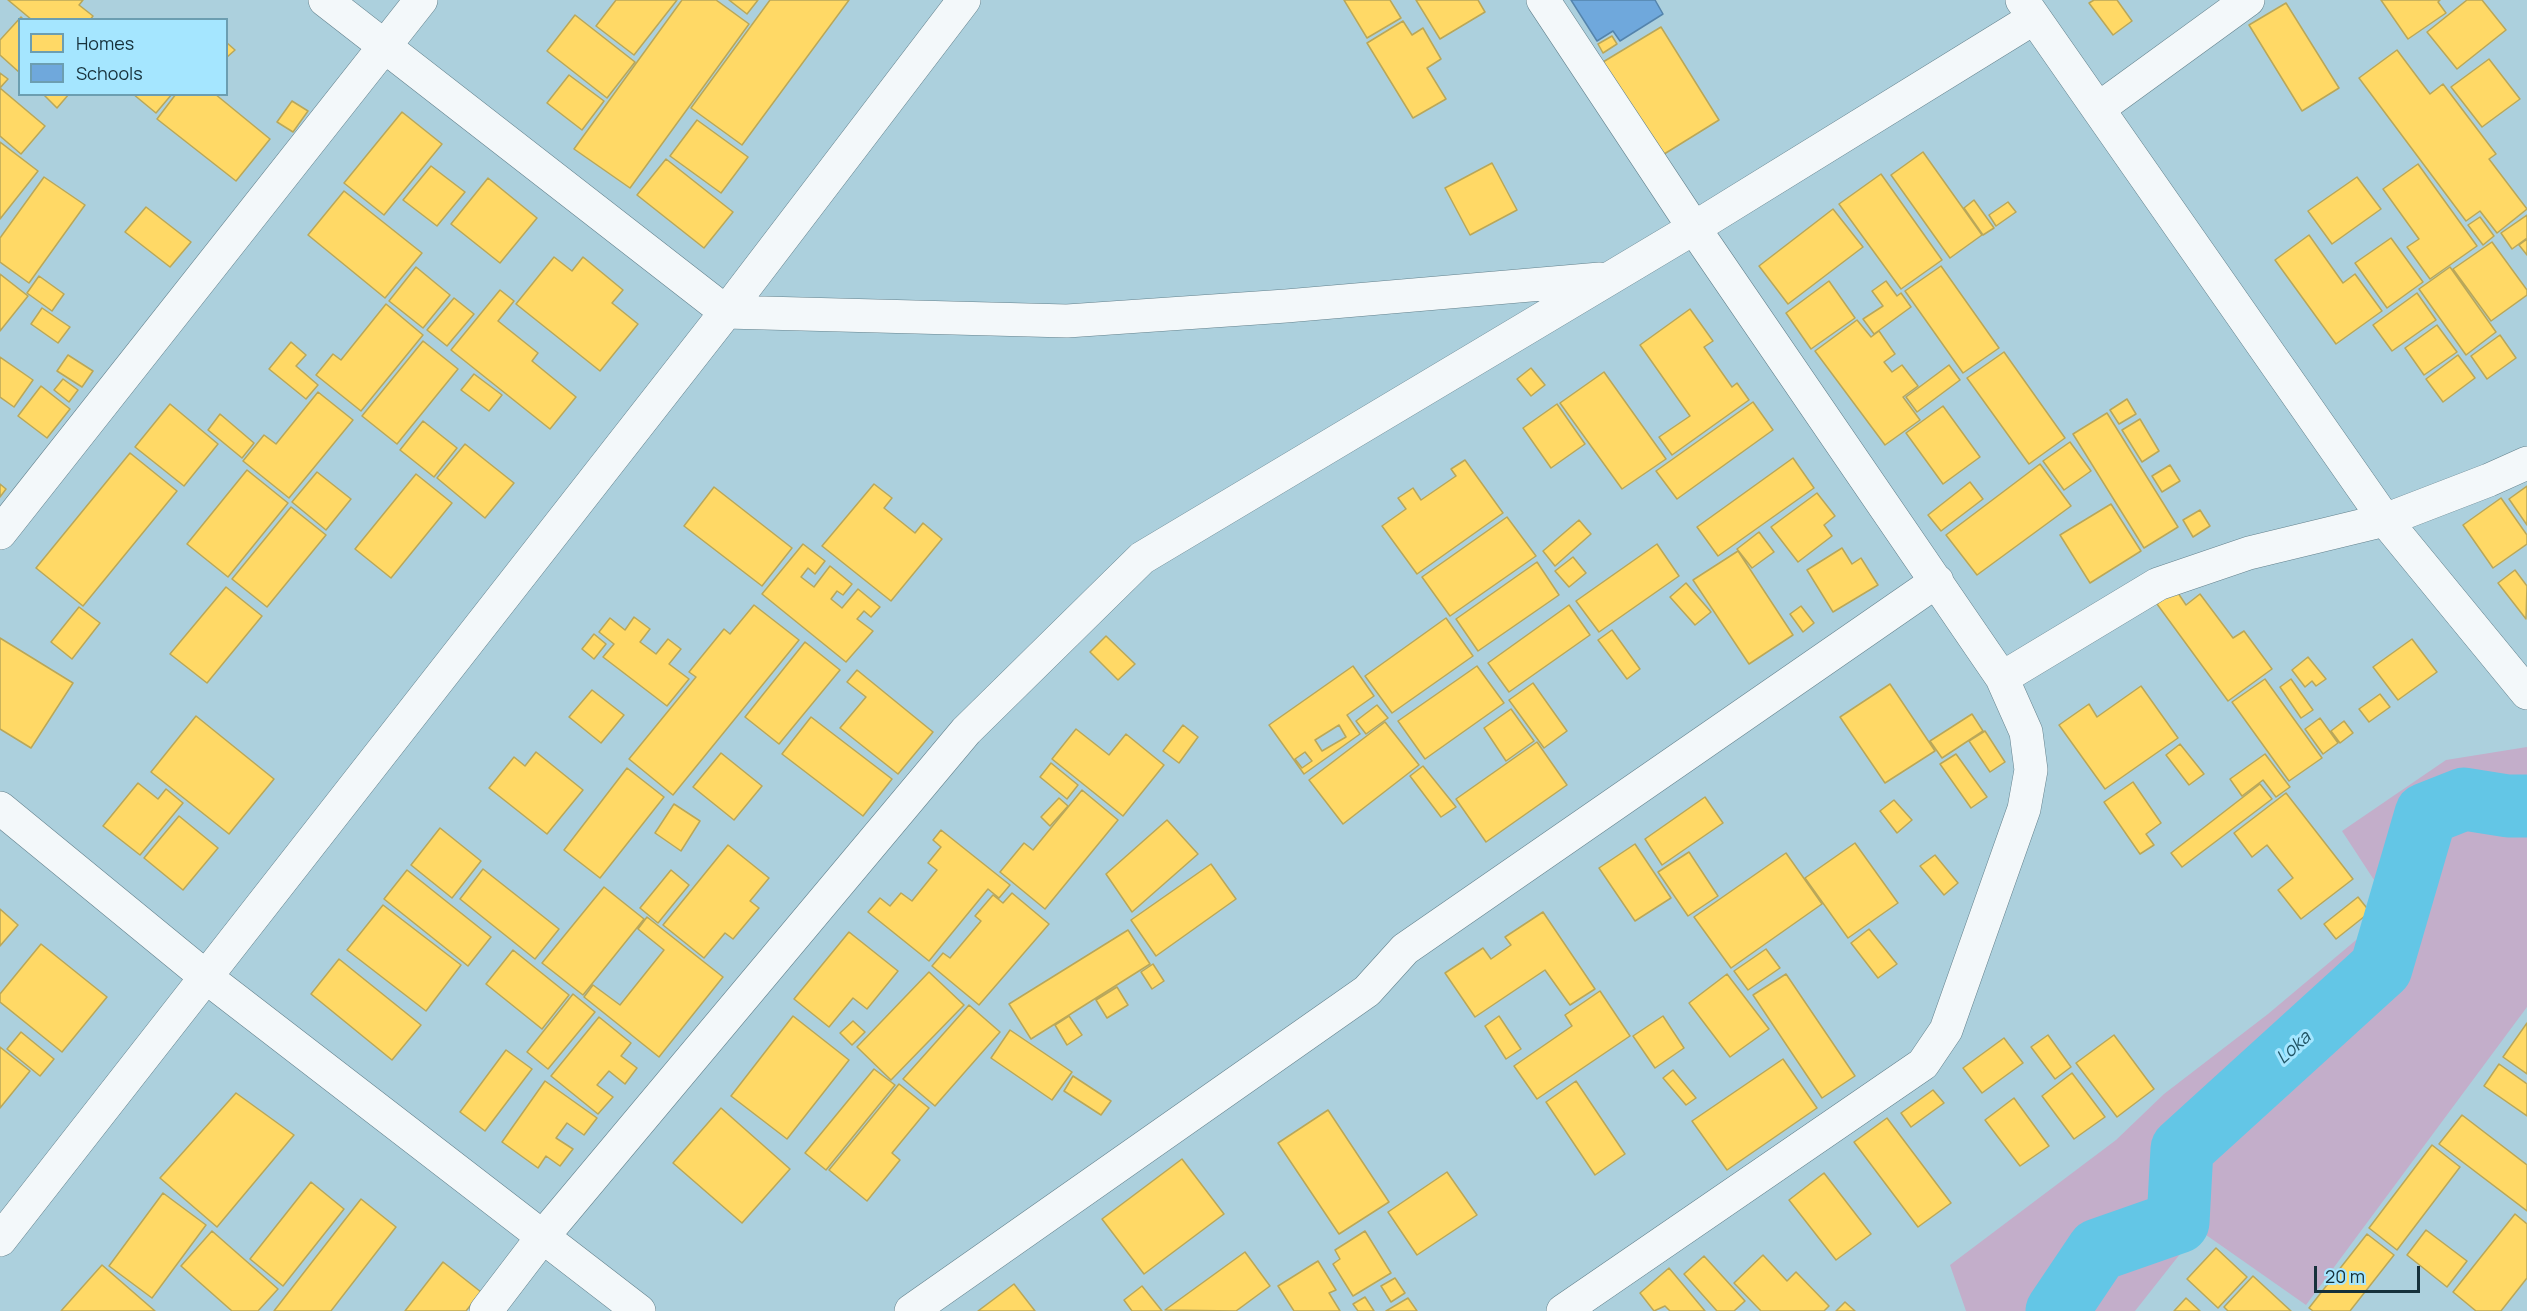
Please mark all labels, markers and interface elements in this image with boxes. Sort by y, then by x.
legend [18,18,228,96]
text: Homes [76,31,134,55]
text: Schools [76,61,143,85]
water label: Loka [2272,1027,2316,1069]
scale bar [2317,1254,2424,1292]
text: 20 m [2325,1264,2365,1288]

